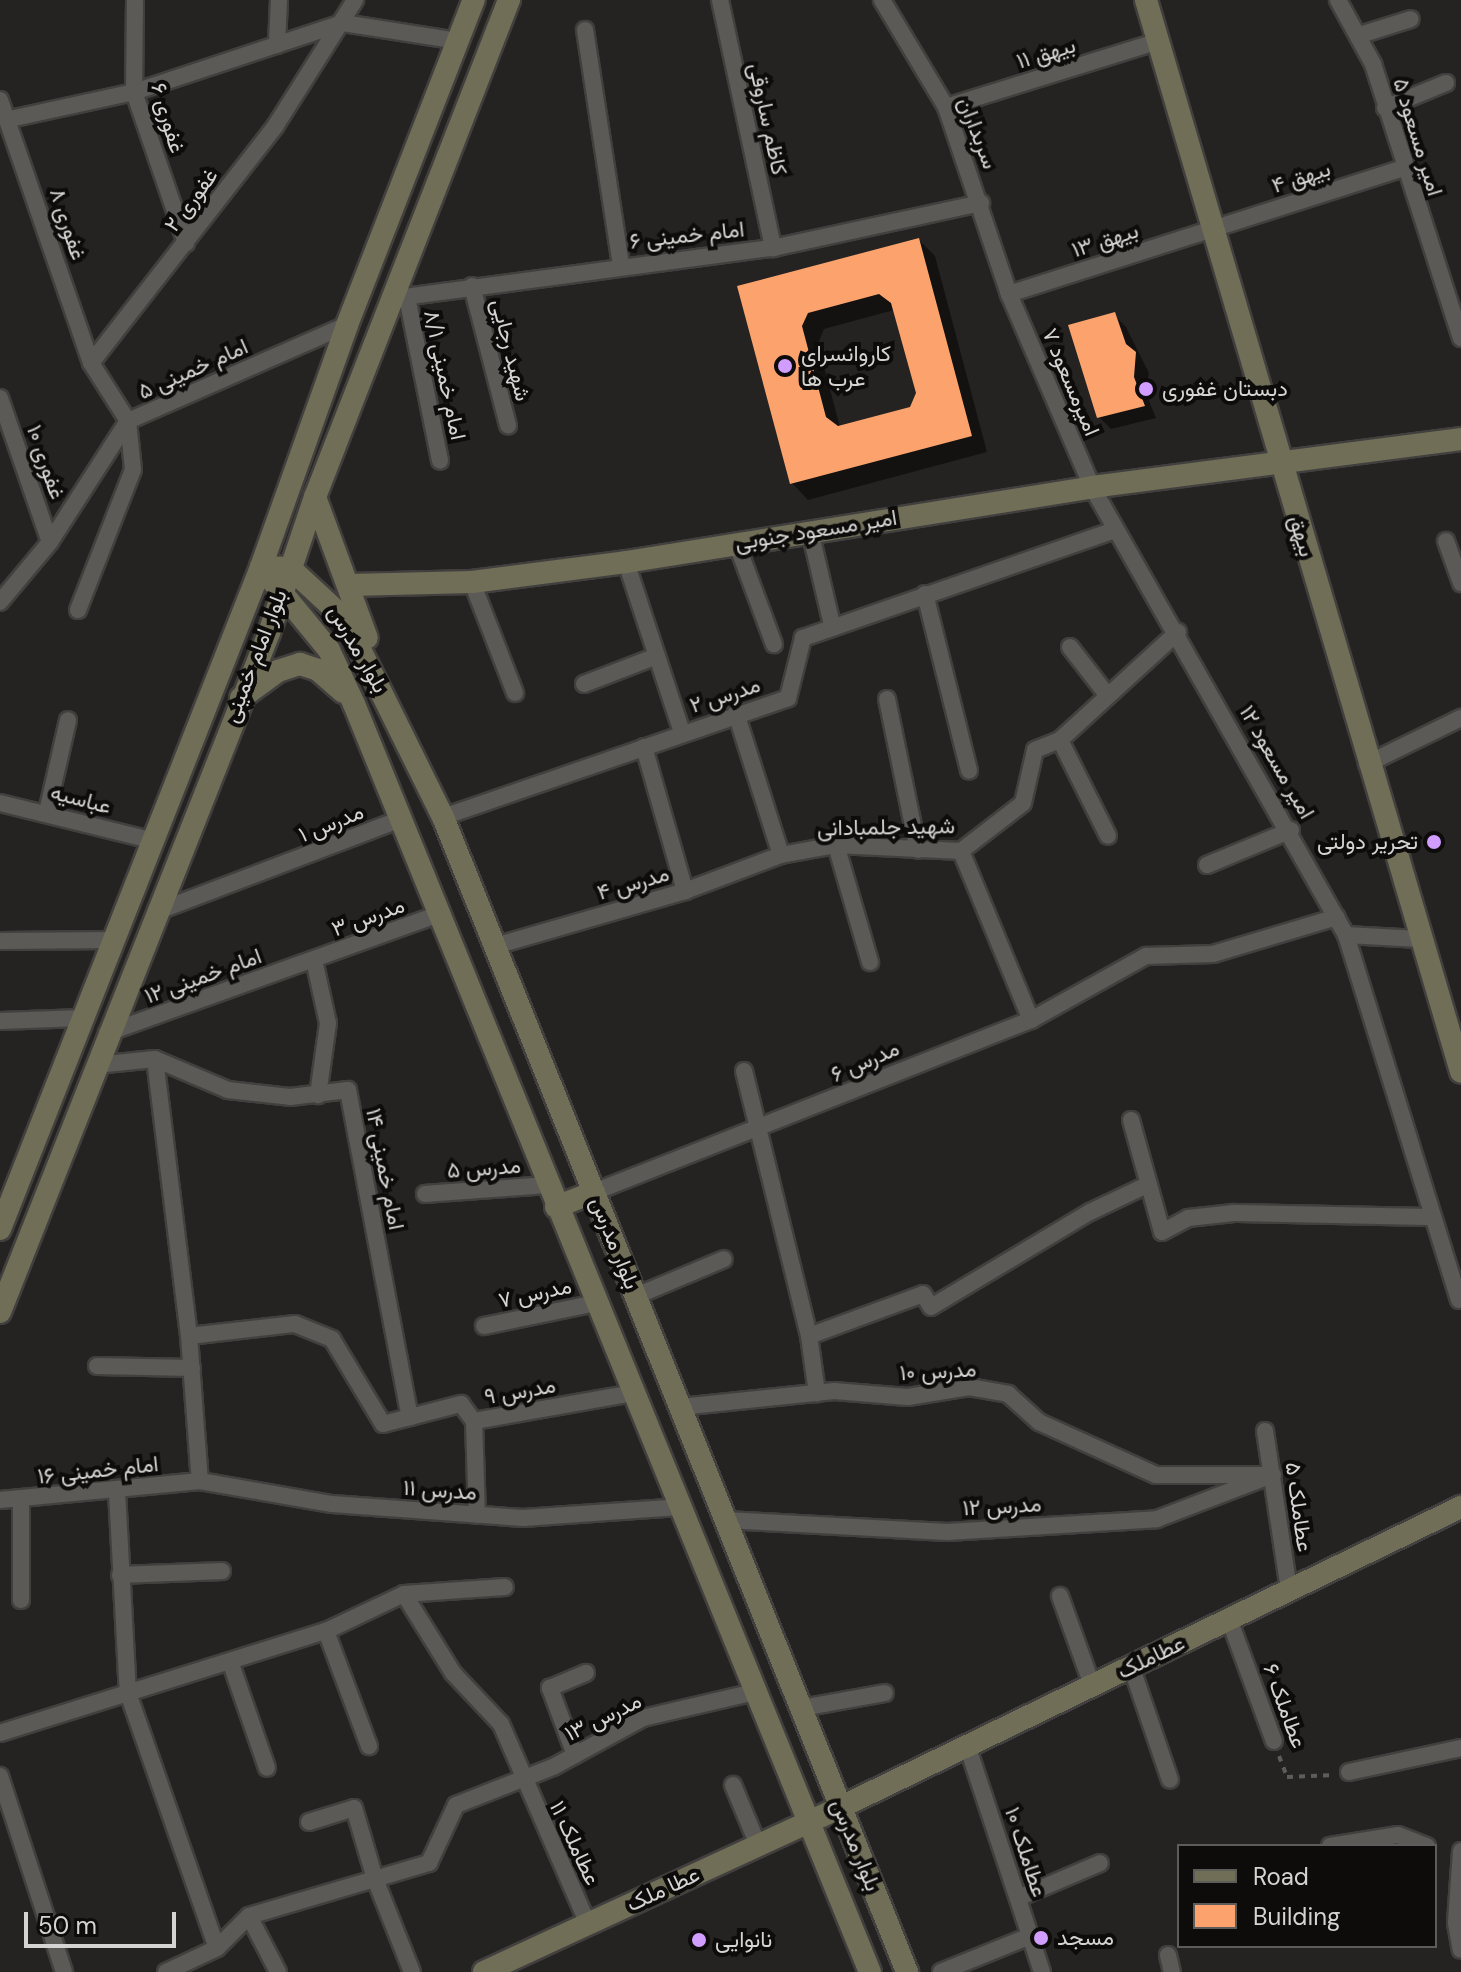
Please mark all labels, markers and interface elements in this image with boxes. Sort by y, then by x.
street label: بیهق ۱۱ [1013,32,1079,74]
street label: کاظم ساروقی [743,60,793,178]
street label: امیر مسعود ۵ [1388,75,1448,199]
street label: غفوری ۶ [145,80,191,156]
street label: سربداران [952,93,1004,173]
street label: بیهق ۴ [1268,155,1334,199]
street label: غفوری ۲ [159,163,223,237]
street label: غفوری ۸ [44,185,92,263]
street label: امام خمینی ۶ [628,216,746,254]
street label: بیهق ۱۳ [1068,217,1142,263]
street label: شهید رجایی [486,296,536,404]
street label: امام خمینی ۸/۱ [418,308,472,442]
street label: امیرمسعود ۷ [1037,324,1105,440]
street label: امام خمینی ۵ [134,333,252,405]
place label: کاروانسرای عرب ها [801,340,891,392]
marker: کاروانسرای عرب ها [776,357,794,375]
place label: دبستان غفوری [1162,376,1288,402]
marker: دبستان غفوری [1137,380,1155,398]
street label: غفوری ۱۰ [21,421,71,503]
street label: امیر مسعود جنوبی [733,504,899,556]
street label: بیهق [1284,512,1320,560]
street label: بلوار امام خمینی [218,586,292,726]
street label: بلوار مدرس [322,600,394,698]
street label: مدرس ۲ [686,671,764,719]
street label: امیر مسعود ۱۲ [1234,700,1320,824]
street label: عباسیه [48,778,114,820]
street label: مدرس ۱ [295,798,367,848]
street label: شهید جلمبادانی [817,813,955,841]
place label: تحریر دولتی [1317,829,1418,855]
marker: تحریر دولتی [1425,833,1443,851]
street label: مدرس ۴ [594,860,672,906]
street label: مدرس ۳ [328,892,408,942]
street label: امام خمینی ۱۲ [141,943,265,1009]
street label: مدرس ۶ [827,1035,903,1087]
street label: امام خمینی ۱۴ [360,1106,410,1232]
street label: مدرس ۵ [446,1152,522,1184]
street label: بلوار مدرس [585,1193,645,1293]
street label: مدرس ۷ [496,1272,574,1314]
street label: مدرس ۱۰ [899,1356,977,1386]
street label: مدرس ۹ [482,1372,558,1410]
street label: امام خمینی ۱۶ [36,1451,160,1489]
street label: عطاملک ۵ [1280,1460,1318,1554]
street label: مدرس ۱۱ [402,1474,478,1506]
street label: مدرس ۱۲ [962,1491,1042,1521]
street label: عطاملک [1113,1629,1189,1685]
street label: عطاملک ۶ [1258,1660,1312,1752]
street label: مدرس ۱۳ [560,1687,646,1747]
street label: بلوار مدرس [826,1795,886,1895]
street label: عطاملک ۱۱ [544,1797,606,1889]
street label: عطاملک ۱۰ [999,1804,1053,1900]
legend [1177,1844,1437,1948]
street label: عطا ملک [622,1861,704,1917]
text: Road [1253,1861,1309,1892]
scale bar [28,1896,180,1946]
text: Building [1253,1901,1340,1932]
text: 50 m [38,1910,97,1941]
place label: مسجد [1057,1925,1114,1951]
place label: نانوایی [715,1927,772,1953]
marker: مسجد [1032,1929,1050,1947]
marker: نانوایی [690,1931,708,1949]

